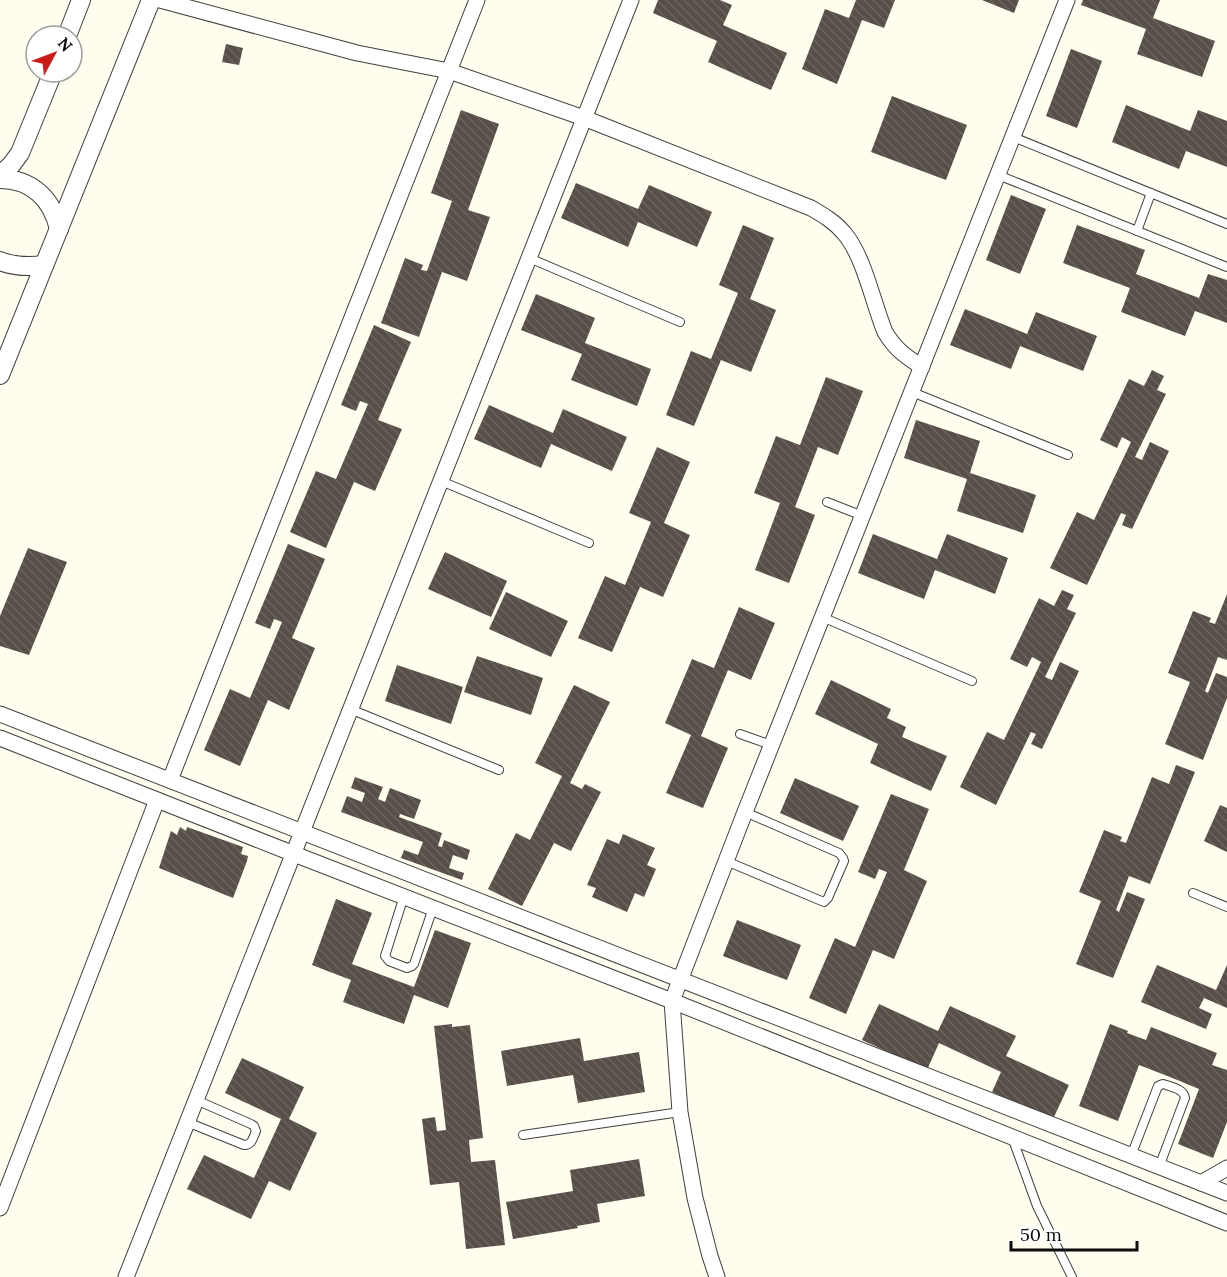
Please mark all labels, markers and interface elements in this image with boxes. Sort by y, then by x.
north arrow [24,24,84,84]
text: N [54,33,77,55]
scale bar [1011,1214,1137,1252]
text: 50 m [1020,1223,1062,1246]

